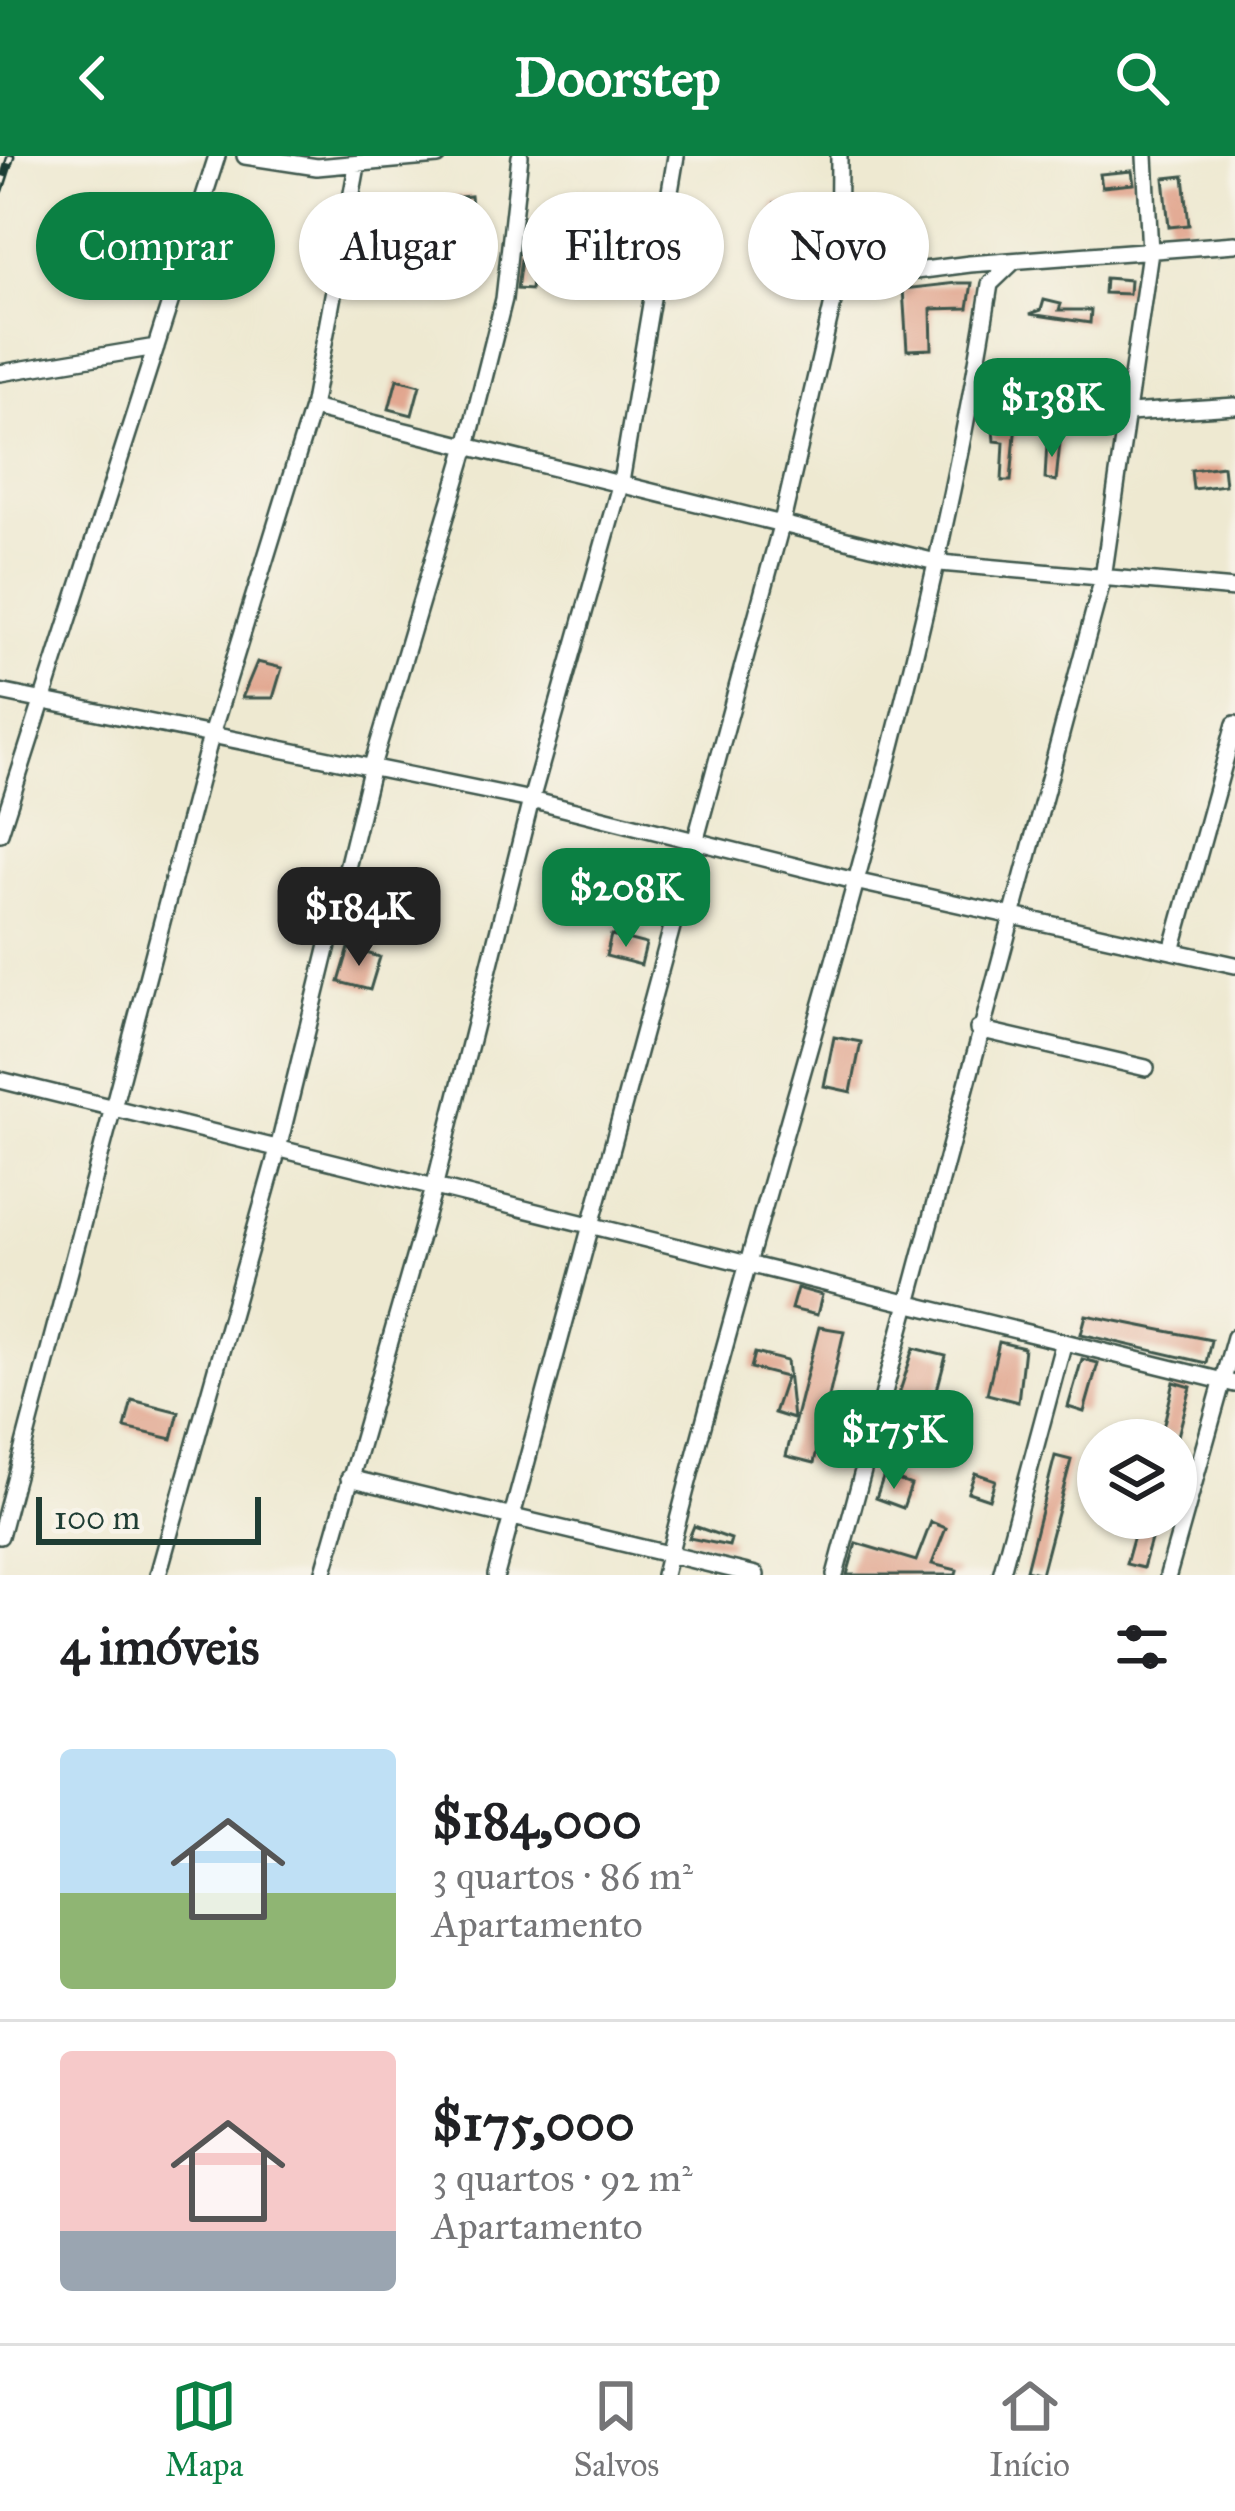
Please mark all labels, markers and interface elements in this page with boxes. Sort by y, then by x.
icon: back [60,45,126,111]
text: Doorstep [514,45,721,111]
icon: search [1109,45,1175,111]
chip: Comprar [36,192,275,300]
chip: Alugar [299,192,498,300]
chip: Filtros [522,192,724,300]
chip: Novo [748,192,929,300]
pin: $138K [968,358,1136,460]
text: $138K [1001,373,1103,421]
pin: $208K [542,848,710,950]
text: $208K [569,863,683,911]
pin: $184K [275,867,443,969]
text: $184K [305,882,413,930]
pin: $175K [810,1390,978,1492]
text: $175K [841,1405,947,1453]
map controls [1077,1419,1197,1539]
button: layers [1077,1419,1197,1539]
scale bar [36,1491,261,1544]
text: 100 m [54,1498,140,1538]
icon: filters [1109,1614,1175,1680]
text: 4 imóveis [60,1616,259,1678]
text: $184,000 [432,1790,642,1852]
icon: home [156,1797,300,1941]
text: 3 quartos · 86 m² [432,1852,693,1900]
text: Apartamento [432,1900,643,1948]
text: $175,000 [432,2092,635,2154]
icon: home [156,2099,300,2243]
text: 3 quartos · 92 m² [432,2154,693,2202]
text: Apartamento [432,2202,643,2250]
tab: Mapa [165,2373,243,2485]
tab: Salvos [573,2373,659,2485]
tab: Início [989,2373,1070,2485]

